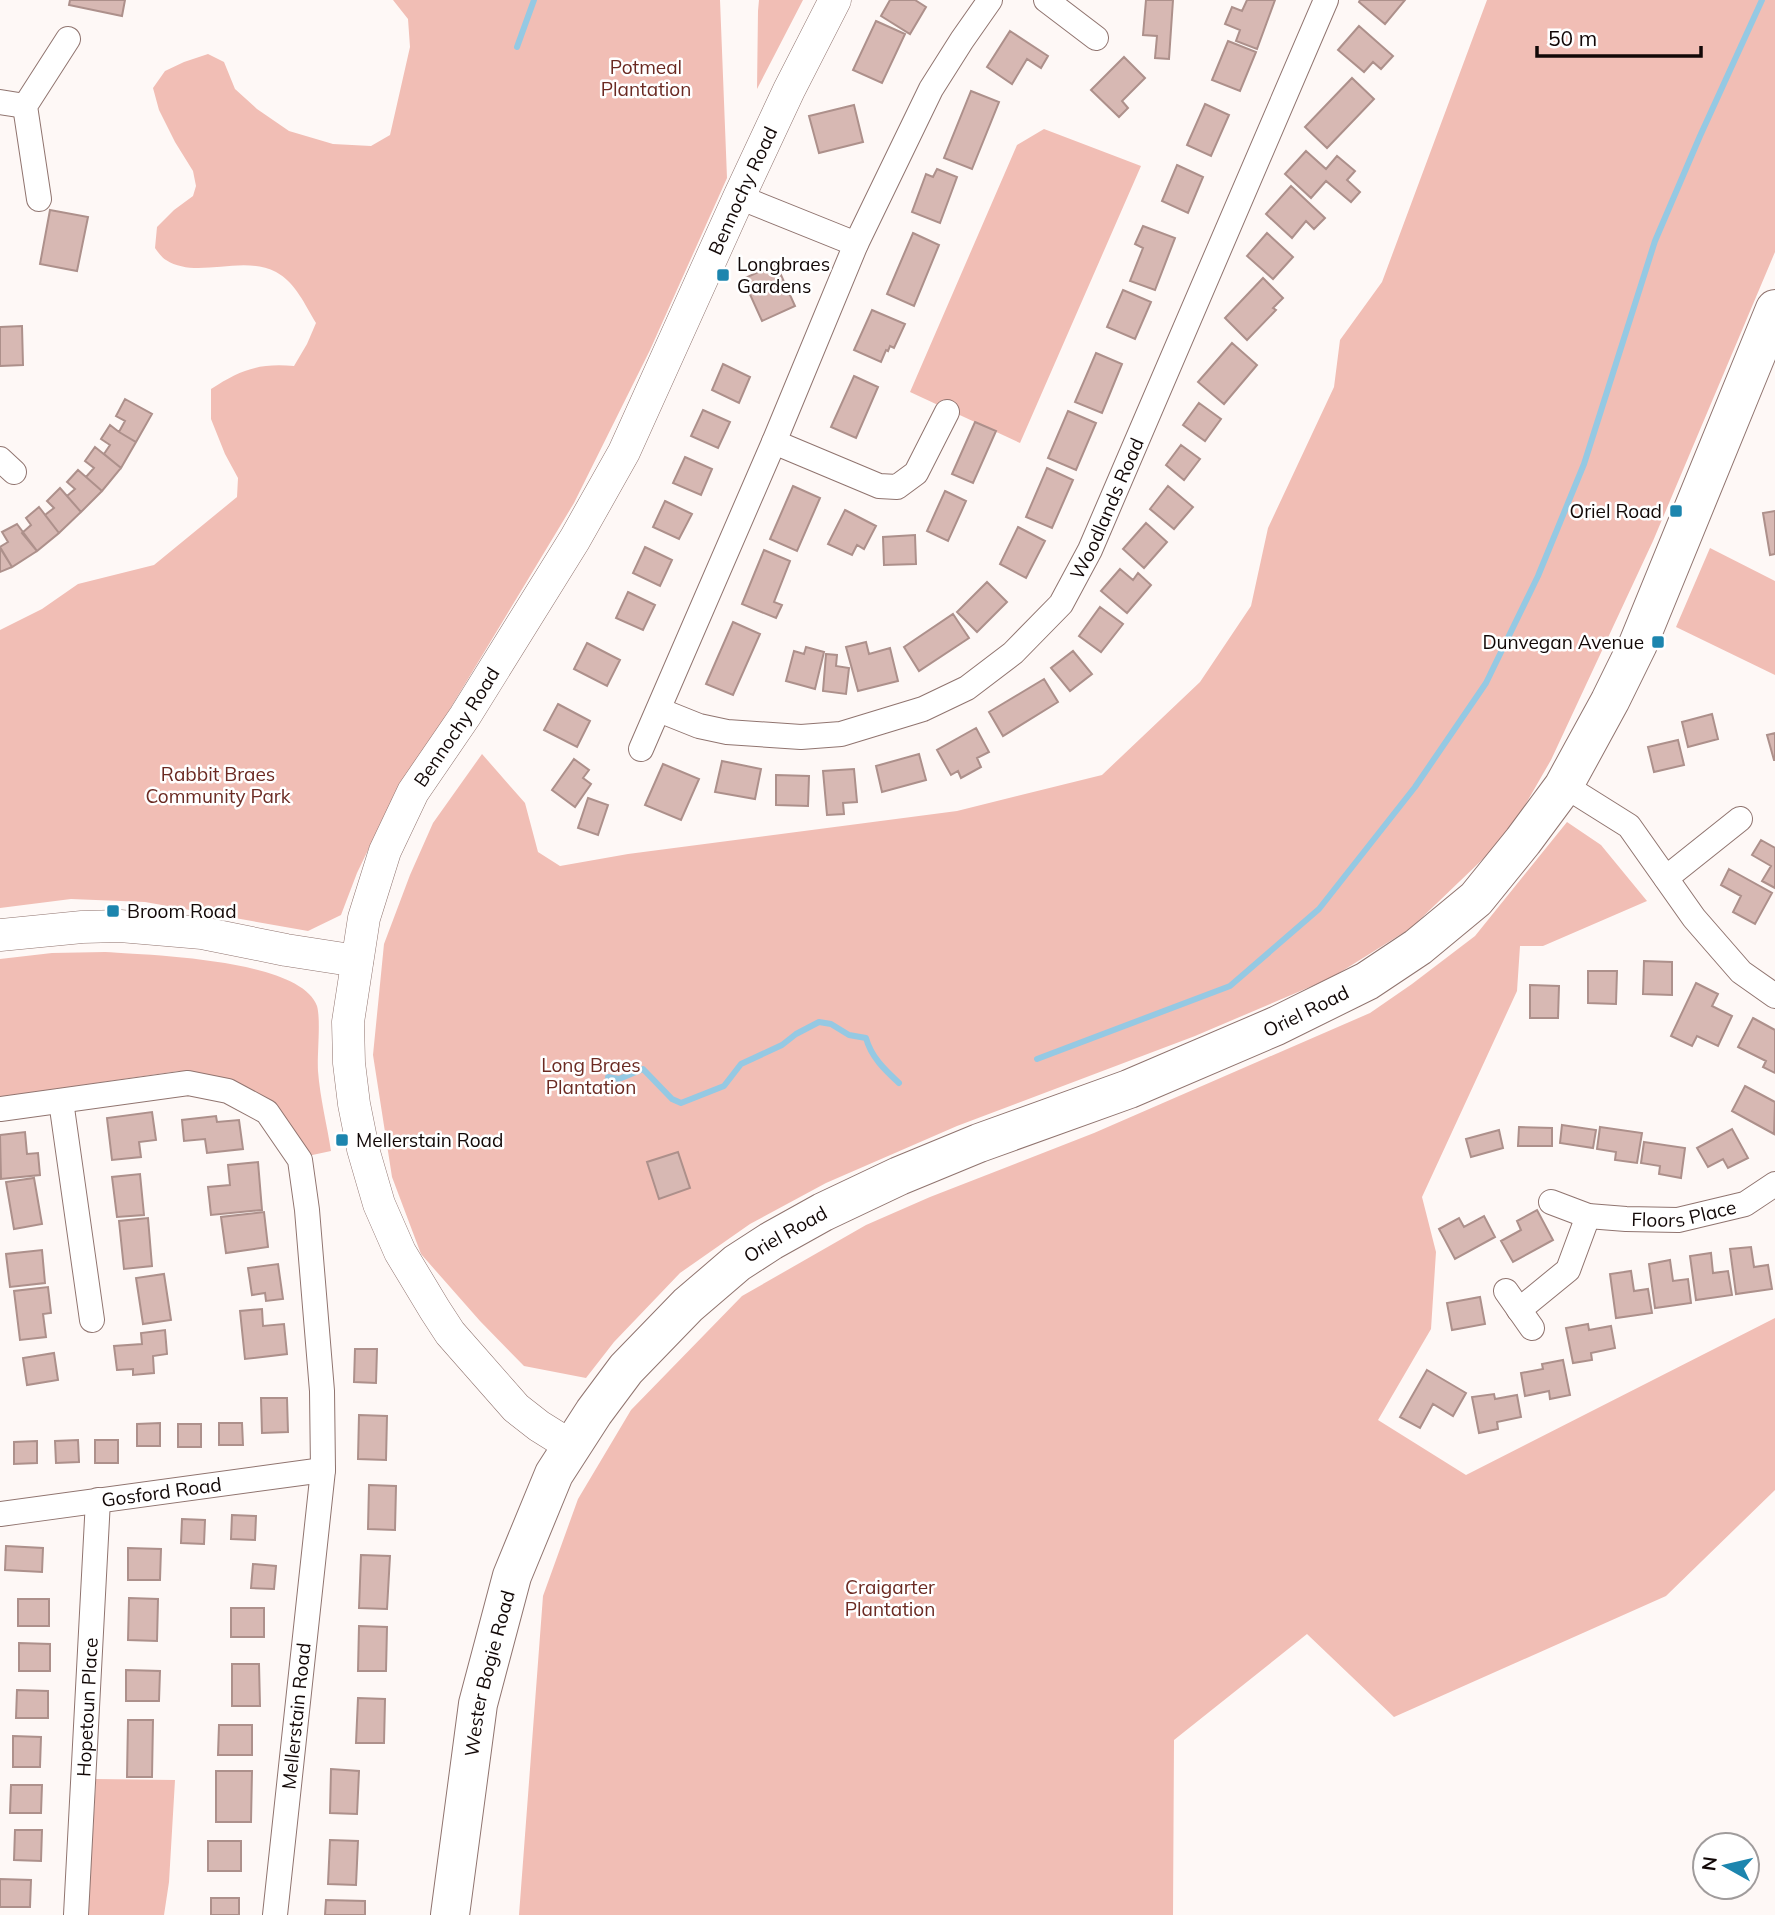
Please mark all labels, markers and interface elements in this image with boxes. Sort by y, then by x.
scale bar [1537,14,1702,58]
text: 50 m [1548,25,1597,51]
park label: Potmeal Plantation [601,55,691,101]
street label: Bennochy Road [703,123,782,258]
place label: Longbraes Gardens [737,252,830,298]
marker: Longbraes Gardens [715,267,731,283]
street label: Woodlands Road [1065,434,1149,583]
place label: Oriel Road [1570,499,1662,523]
marker: Oriel Road [1668,503,1684,519]
place label: Dunvegan Avenue [1482,630,1644,654]
marker: Dunvegan Avenue [1650,634,1666,650]
street label: Bennochy Road [408,663,504,791]
park label: Rabbit Braes Community Park [146,762,291,808]
place label: Broom Road [127,899,237,923]
marker: Broom Road [105,903,121,919]
street label: Oriel Road [1259,980,1353,1042]
park label: Long Braes Plantation [541,1053,641,1099]
place label: Mellerstain Road [356,1128,503,1152]
marker: Mellerstain Road [334,1132,350,1148]
street label: Floors Place [1631,1195,1738,1232]
street label: Oriel Road [739,1200,831,1268]
street label: Gosford Road [100,1472,223,1512]
park label: Craigarter Plantation [845,1575,935,1621]
street label: Wester Bogie Road [459,1588,520,1758]
street label: Hopetoun Place [71,1637,103,1778]
street label: Mellerstain Road [276,1641,316,1791]
north arrow [1691,1831,1761,1901]
text: N [1696,1855,1722,1872]

